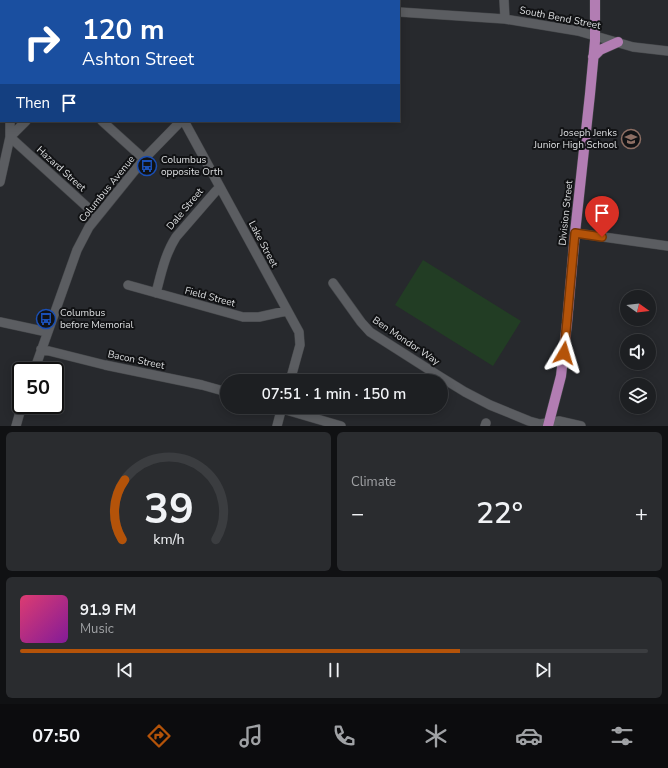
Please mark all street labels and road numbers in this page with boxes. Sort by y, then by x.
street label: South Bend Street [518,3,602,33]
street label: Hazard Street [33,143,89,195]
street label: Columbus Avenue [76,153,138,225]
street label: Division Street [556,179,576,246]
street label: Dale Street [163,185,207,233]
street label: Lake Street [245,218,281,270]
street label: Field Street [183,284,237,311]
street label: Ben Mondor Way [370,313,443,369]
street label: Bacon Street [106,347,166,373]

